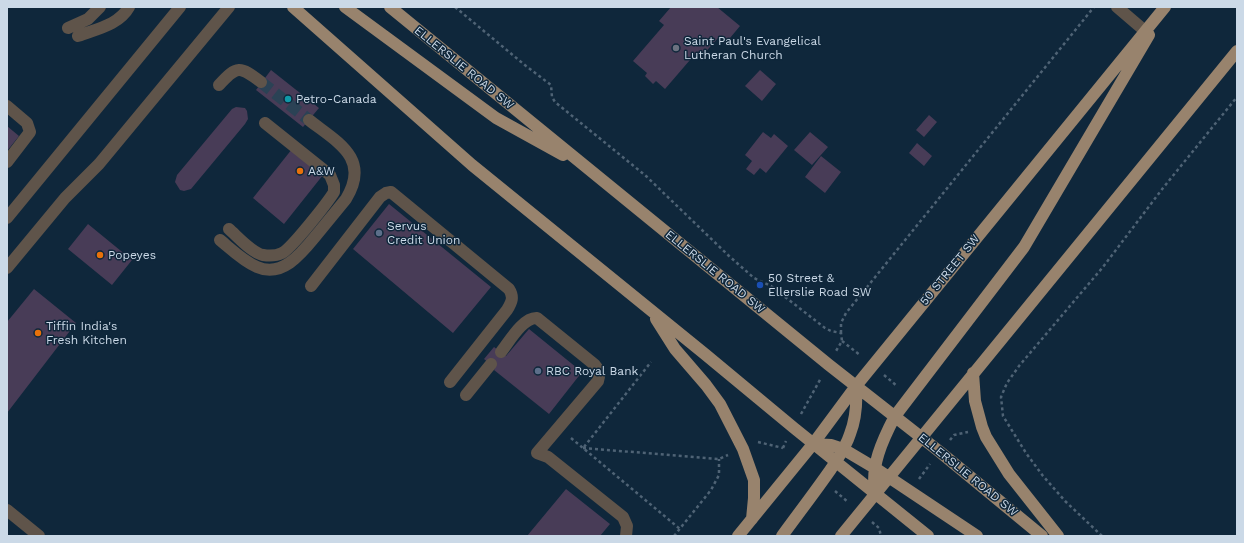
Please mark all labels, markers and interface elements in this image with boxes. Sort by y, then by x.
street label: ELLERSLIE ROAD SW [411,23,517,113]
place label: Saint Paul's Evangelical Lutheran Church [684,34,821,62]
marker: Saint Paul's Evangelical Lutheran Church [671,43,681,53]
place label: Petro-Canada [296,92,377,106]
marker: Petro-Canada [283,94,293,104]
place label: A&W [308,164,335,178]
marker: A&W [295,166,305,176]
place label: Servus Credit Union [387,219,460,247]
street label: ELLERSLIE ROAD SW [662,227,768,317]
marker: Servus Credit Union [374,228,384,238]
street label: 50 STREET SW [917,232,983,308]
place label: Popeyes [108,248,156,262]
marker: Popeyes [95,250,105,260]
place label: 50 Street & Ellerslie Road SW [768,271,871,299]
marker: 50 Street & Ellerslie Road SW [755,280,765,290]
place label: Tiffin India's Fresh Kitchen [46,319,127,347]
marker: Tiffin India's Fresh Kitchen [33,328,43,338]
place label: RBC Royal Bank [546,364,638,378]
marker: RBC Royal Bank [533,366,543,376]
street label: ELLERSLIE ROAD SW [915,430,1021,520]

